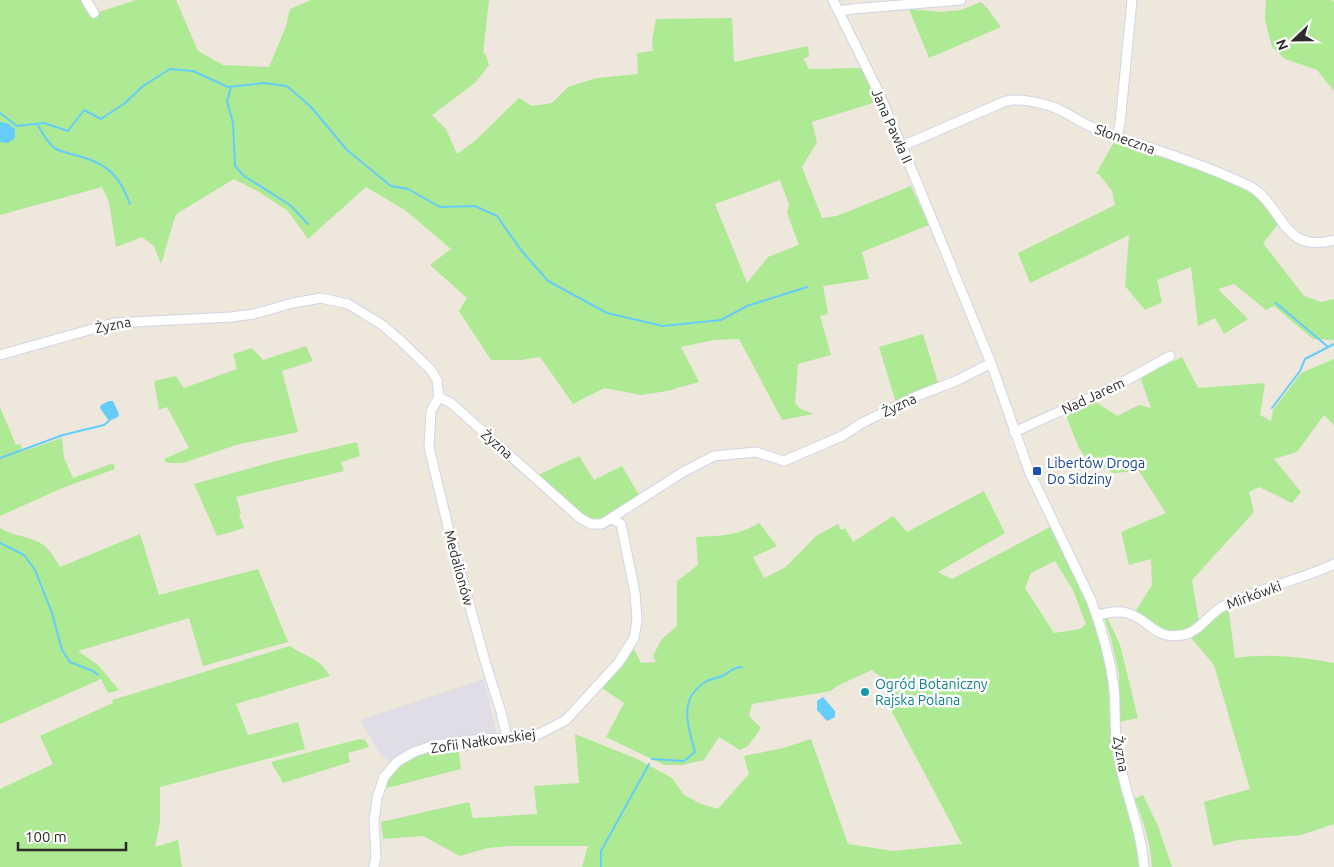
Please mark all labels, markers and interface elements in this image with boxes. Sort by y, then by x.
north arrow [1269,15,1319,65]
text: N [1273,37,1291,53]
street label: Jana Pawła II [868,86,916,166]
street label: Słoneczna [1093,121,1157,157]
street label: Żyzna [94,314,132,336]
street label: Nad Jarem [1059,374,1127,418]
street label: Żyzna [879,390,919,420]
street label: Żyzna [478,426,516,462]
place label: Libertów Droga Do Sidziny [1047,455,1145,487]
marker: Libertów Droga Do Sidziny [1031,465,1043,477]
street label: Medalionów [441,528,477,608]
street label: Mirkówki [1224,578,1284,612]
place label: Ogród Botaniczny Rajska Polana [875,676,988,708]
marker: Ogród Botaniczny Rajska Polana [859,686,871,698]
street label: Zofii Nałkowskiej [430,726,536,756]
street label: Żyzna [1110,735,1132,773]
scale bar [18,820,125,852]
text: 100 m [25,828,67,845]

